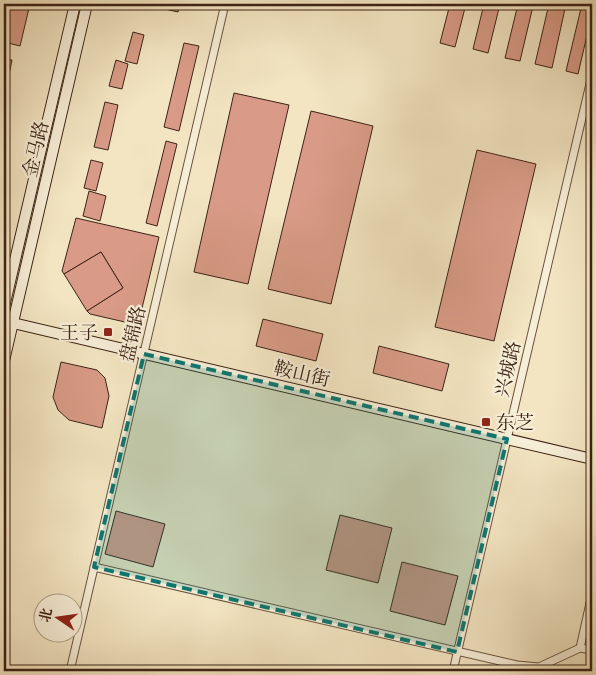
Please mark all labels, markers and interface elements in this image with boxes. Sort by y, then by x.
street label: 金马路 [18,119,53,179]
street label: 盘锦路 [115,304,150,364]
place label: 王子 [60,321,98,344]
marker: 王子 [102,326,114,338]
street label: 兴城路 [490,339,525,399]
street label: 鞍山街 [272,356,332,391]
place label: 东芝 [496,411,534,434]
marker: 东芝 [480,416,492,428]
north arrow [32,592,82,642]
text: 北 [36,606,56,624]

